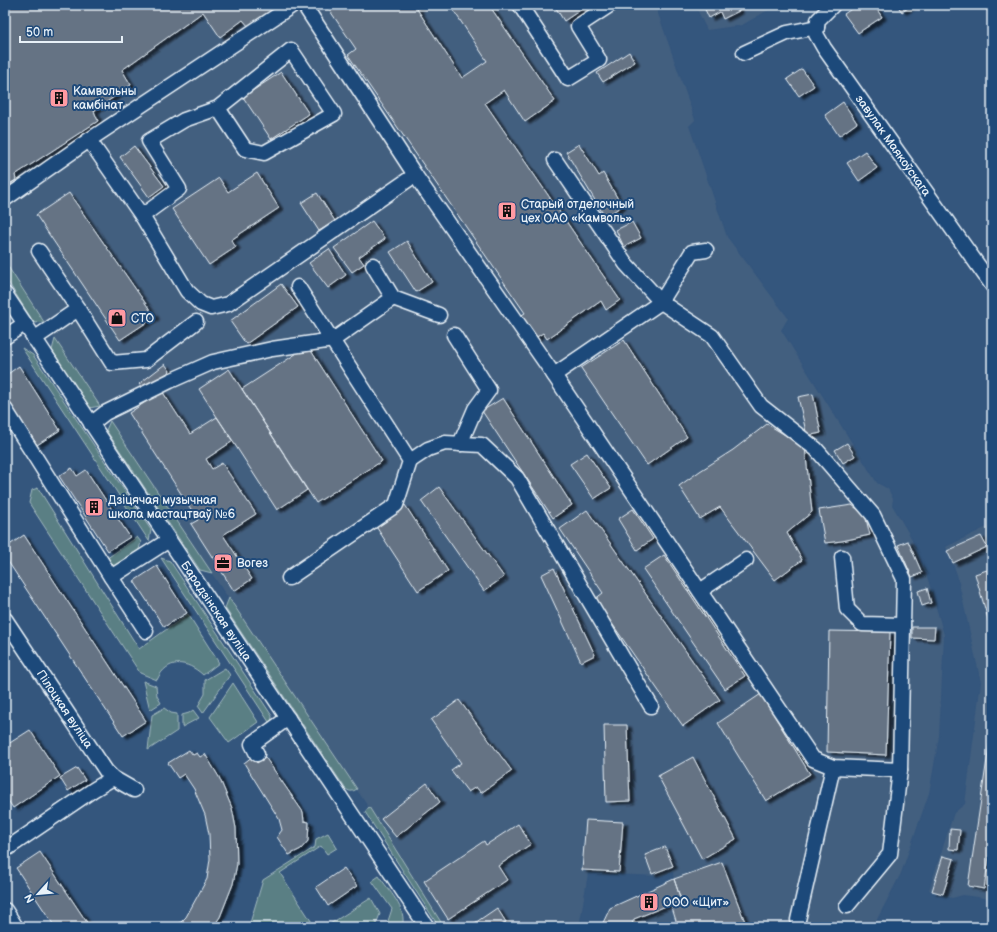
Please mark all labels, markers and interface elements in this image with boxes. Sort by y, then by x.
scale bar [20,18,122,44]
text: 50 m [26,25,53,40]
place label: Камвольны камбінат [73,84,136,113]
building icon: Камвольны камбінат [48,87,70,109]
street label: завулак Маякоўскага [852,92,934,199]
place label: Старый отделочный цех ОАО «Камволь» [521,197,634,226]
building icon: Старый отделочный цех ОАО «Камволь» [496,200,518,222]
shop icon: СТО [106,307,128,329]
place label: СТО [131,311,154,326]
place label: Дзіцячая музычная школа мастацтваў №6 [108,493,235,522]
building icon: Дзіцячая музычная школа мастацтваў №6 [83,496,105,518]
office icon: Вогез [212,552,234,574]
place label: Вогез [237,556,268,571]
street label: Барадзінская вуліца [177,558,255,664]
street label: Пілоцкая вуліца [33,667,96,751]
north arrow [18,874,58,914]
building icon: ООО «Щит» [638,891,660,913]
text: N [22,892,37,905]
place label: ООО «Щит» [663,895,729,910]

